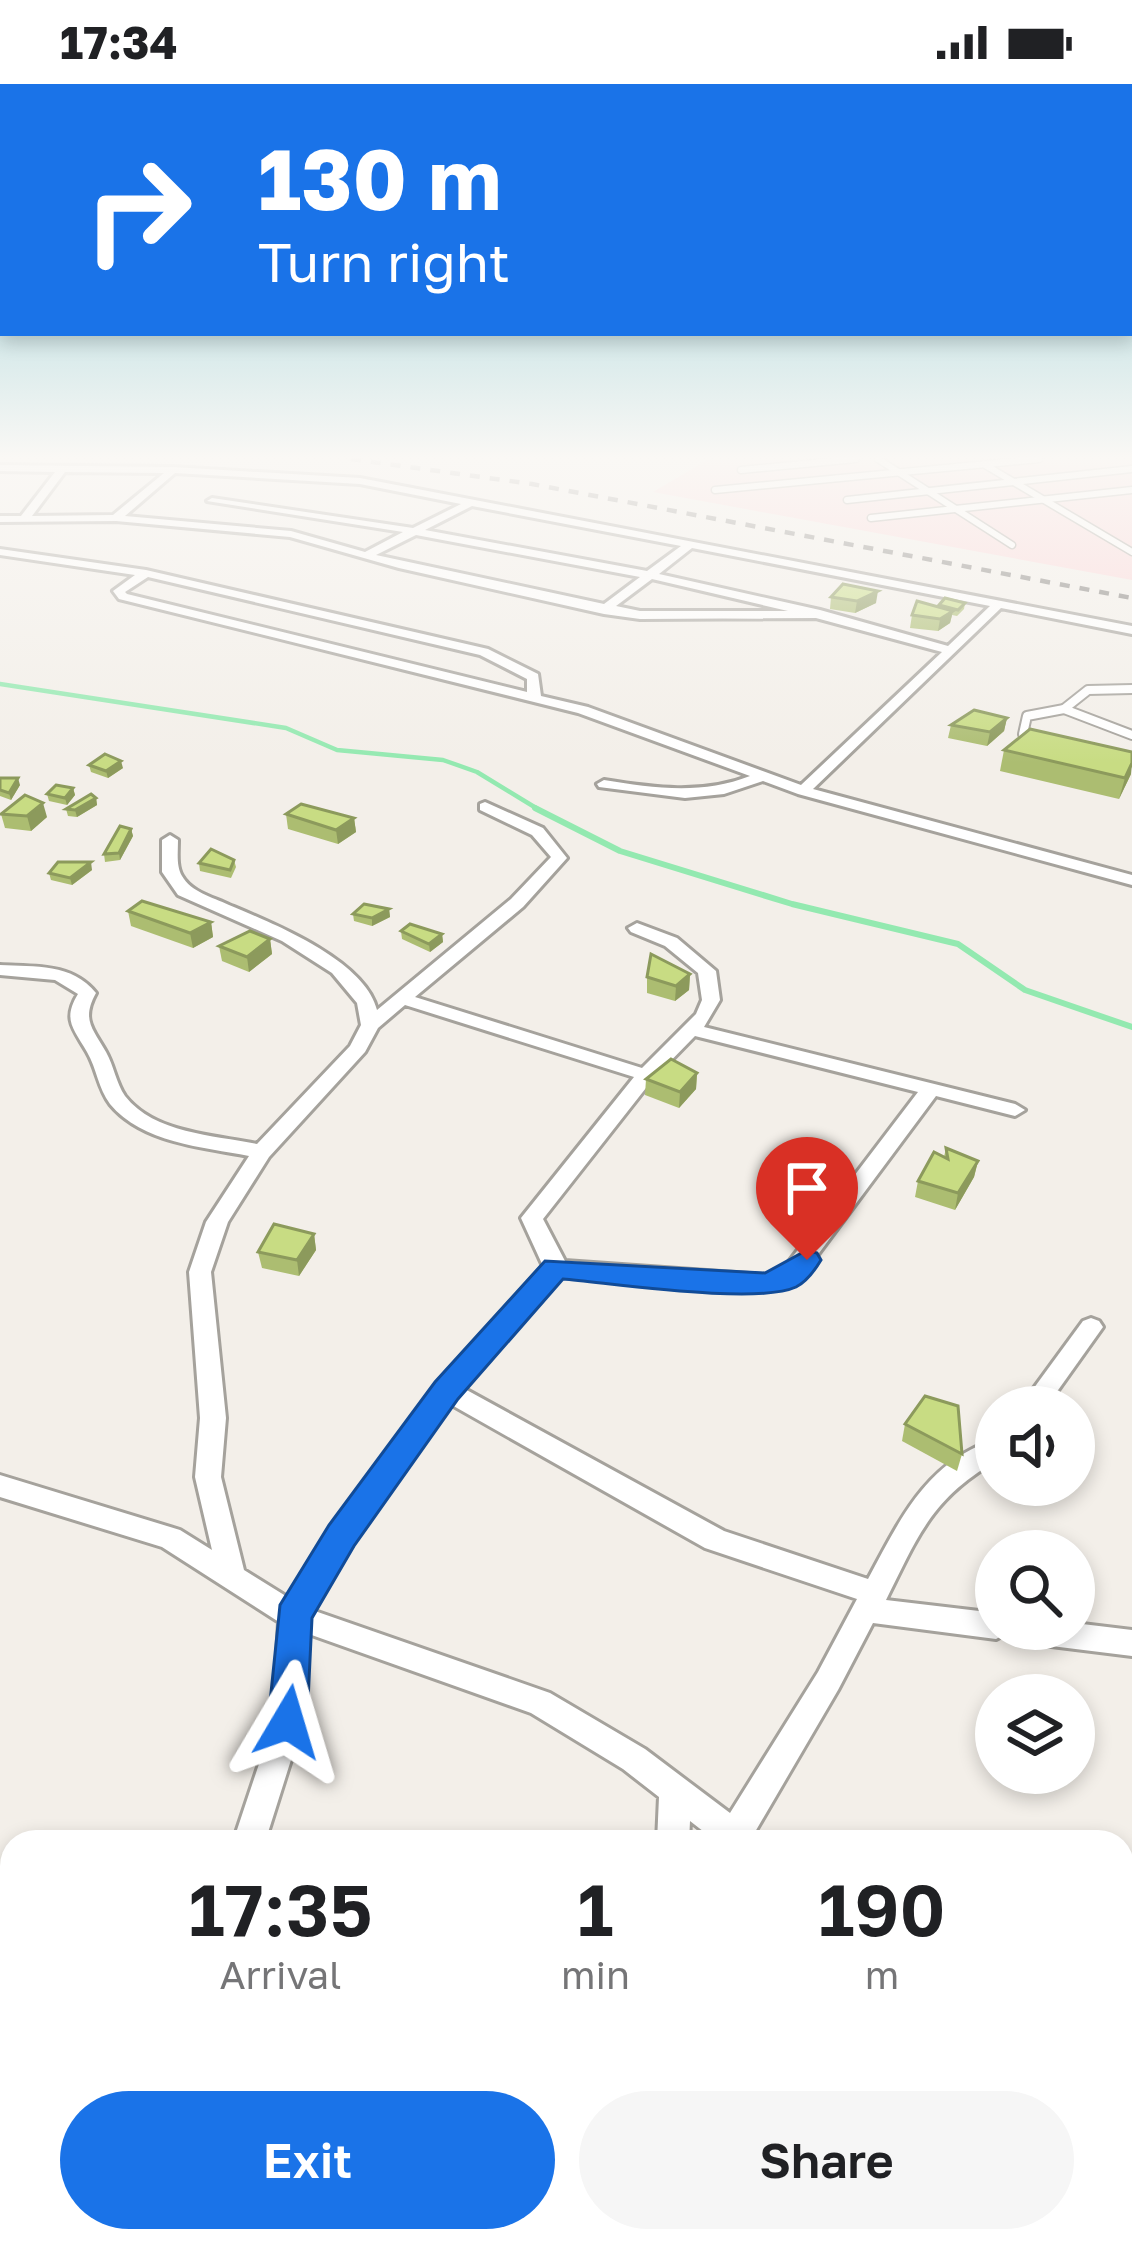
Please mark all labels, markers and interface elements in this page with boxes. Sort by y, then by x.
text: 17:34 [60,15,178,69]
text: 130 m [258,128,502,228]
icon: right [60,132,216,288]
text: Turn right [258,229,510,294]
pin [756,1137,858,1260]
icon: arrive [774,1155,840,1221]
map controls [975,1386,1095,1794]
button: sound [975,1386,1095,1506]
button: search [975,1530,1095,1650]
position arrow [225,1659,351,1785]
button: layers [975,1674,1095,1794]
text: 17:35 [188,1865,373,1952]
text: 1 [577,1865,614,1952]
text: 190 [818,1865,946,1952]
text: Arrival [219,1951,342,1998]
text: min [561,1951,630,1998]
text: m [865,1951,899,1998]
button: Exit [60,2091,555,2229]
button: Share [579,2091,1074,2229]

